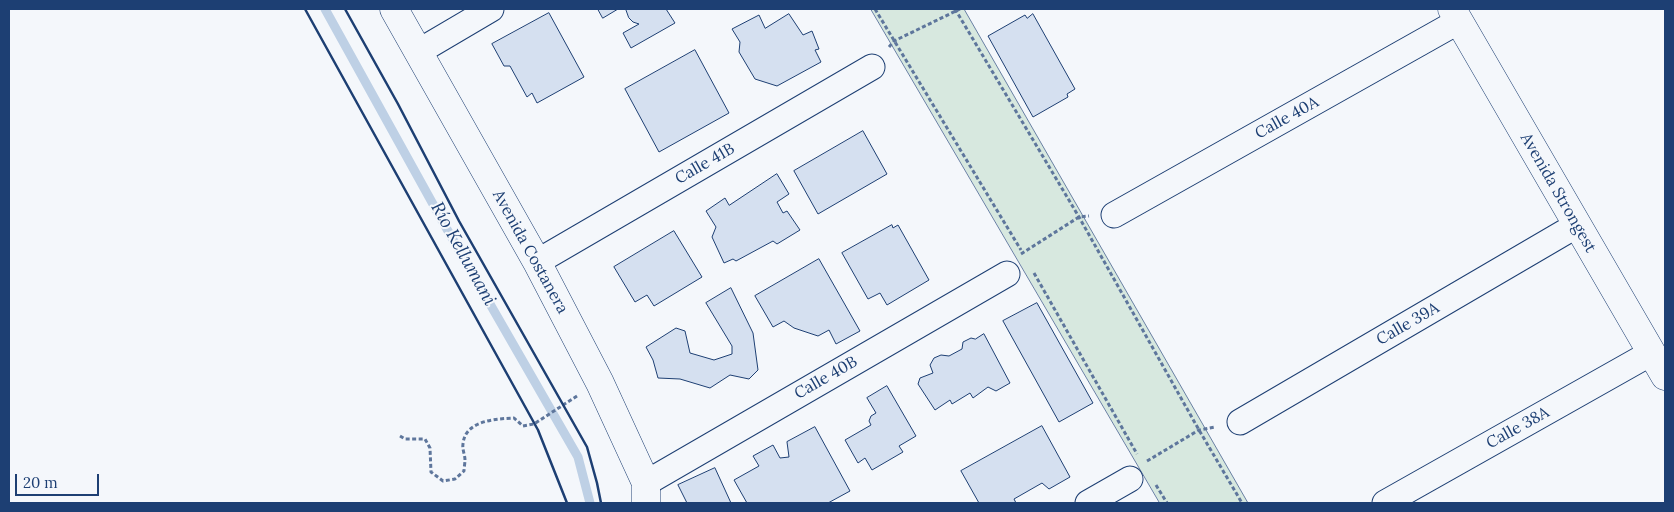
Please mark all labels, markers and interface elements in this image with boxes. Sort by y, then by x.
street label: Calle 40A [1252,93,1322,143]
street label: Avenida Strongest [1516,130,1600,256]
street label: Calle 41B [672,139,738,189]
street label: Avenida Costanera [488,187,572,317]
water label: Río Kellumani [426,199,500,309]
street label: Calle 39A [1373,298,1443,350]
street label: Calle 40B [791,352,861,404]
street label: Calle 38A [1483,403,1553,453]
scale bar [18,464,101,496]
text: 20 m [23,473,58,492]

